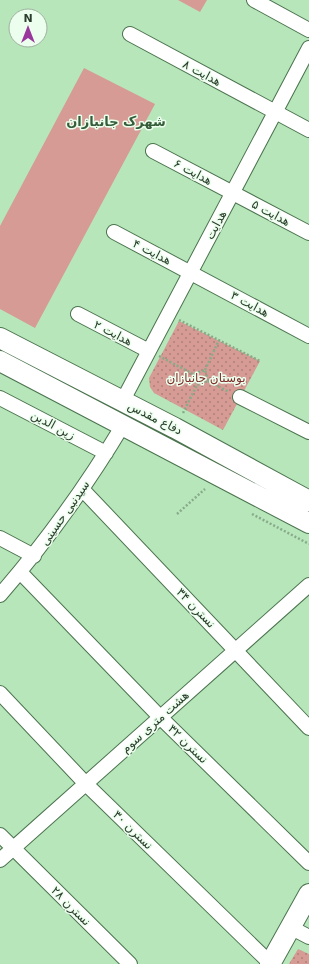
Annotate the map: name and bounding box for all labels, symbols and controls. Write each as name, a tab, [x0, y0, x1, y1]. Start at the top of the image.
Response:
north arrow	[8, 8, 48, 48]
text: N	[23, 12, 33, 25]
street label: هدایت ۸	[180, 57, 224, 89]
district label: شهرک جانبازان	[66, 114, 166, 129]
street label: هدایت ۶	[171, 156, 215, 188]
street label: هدایت ۵	[249, 197, 293, 229]
street label: هدایت	[203, 208, 229, 242]
street label: هدایت ۴	[130, 236, 174, 268]
street label: هدایت ۳	[228, 288, 272, 320]
street label: هدایت ۲	[91, 317, 135, 349]
park label: بوستان جانبازان	[166, 371, 246, 386]
street label: دفاع مقدس	[125, 398, 185, 439]
street label: زین الدین	[28, 408, 78, 443]
street label: سیدنبی حسینی	[37, 478, 93, 548]
street label: نسترن ۳۴	[173, 585, 218, 631]
street label: هشت متری سوم	[118, 688, 192, 757]
street label: نسترن ۳۲	[165, 722, 211, 767]
street label: نسترن ۳۰	[110, 808, 156, 853]
street label: نسترن ۲۸	[48, 883, 94, 929]

